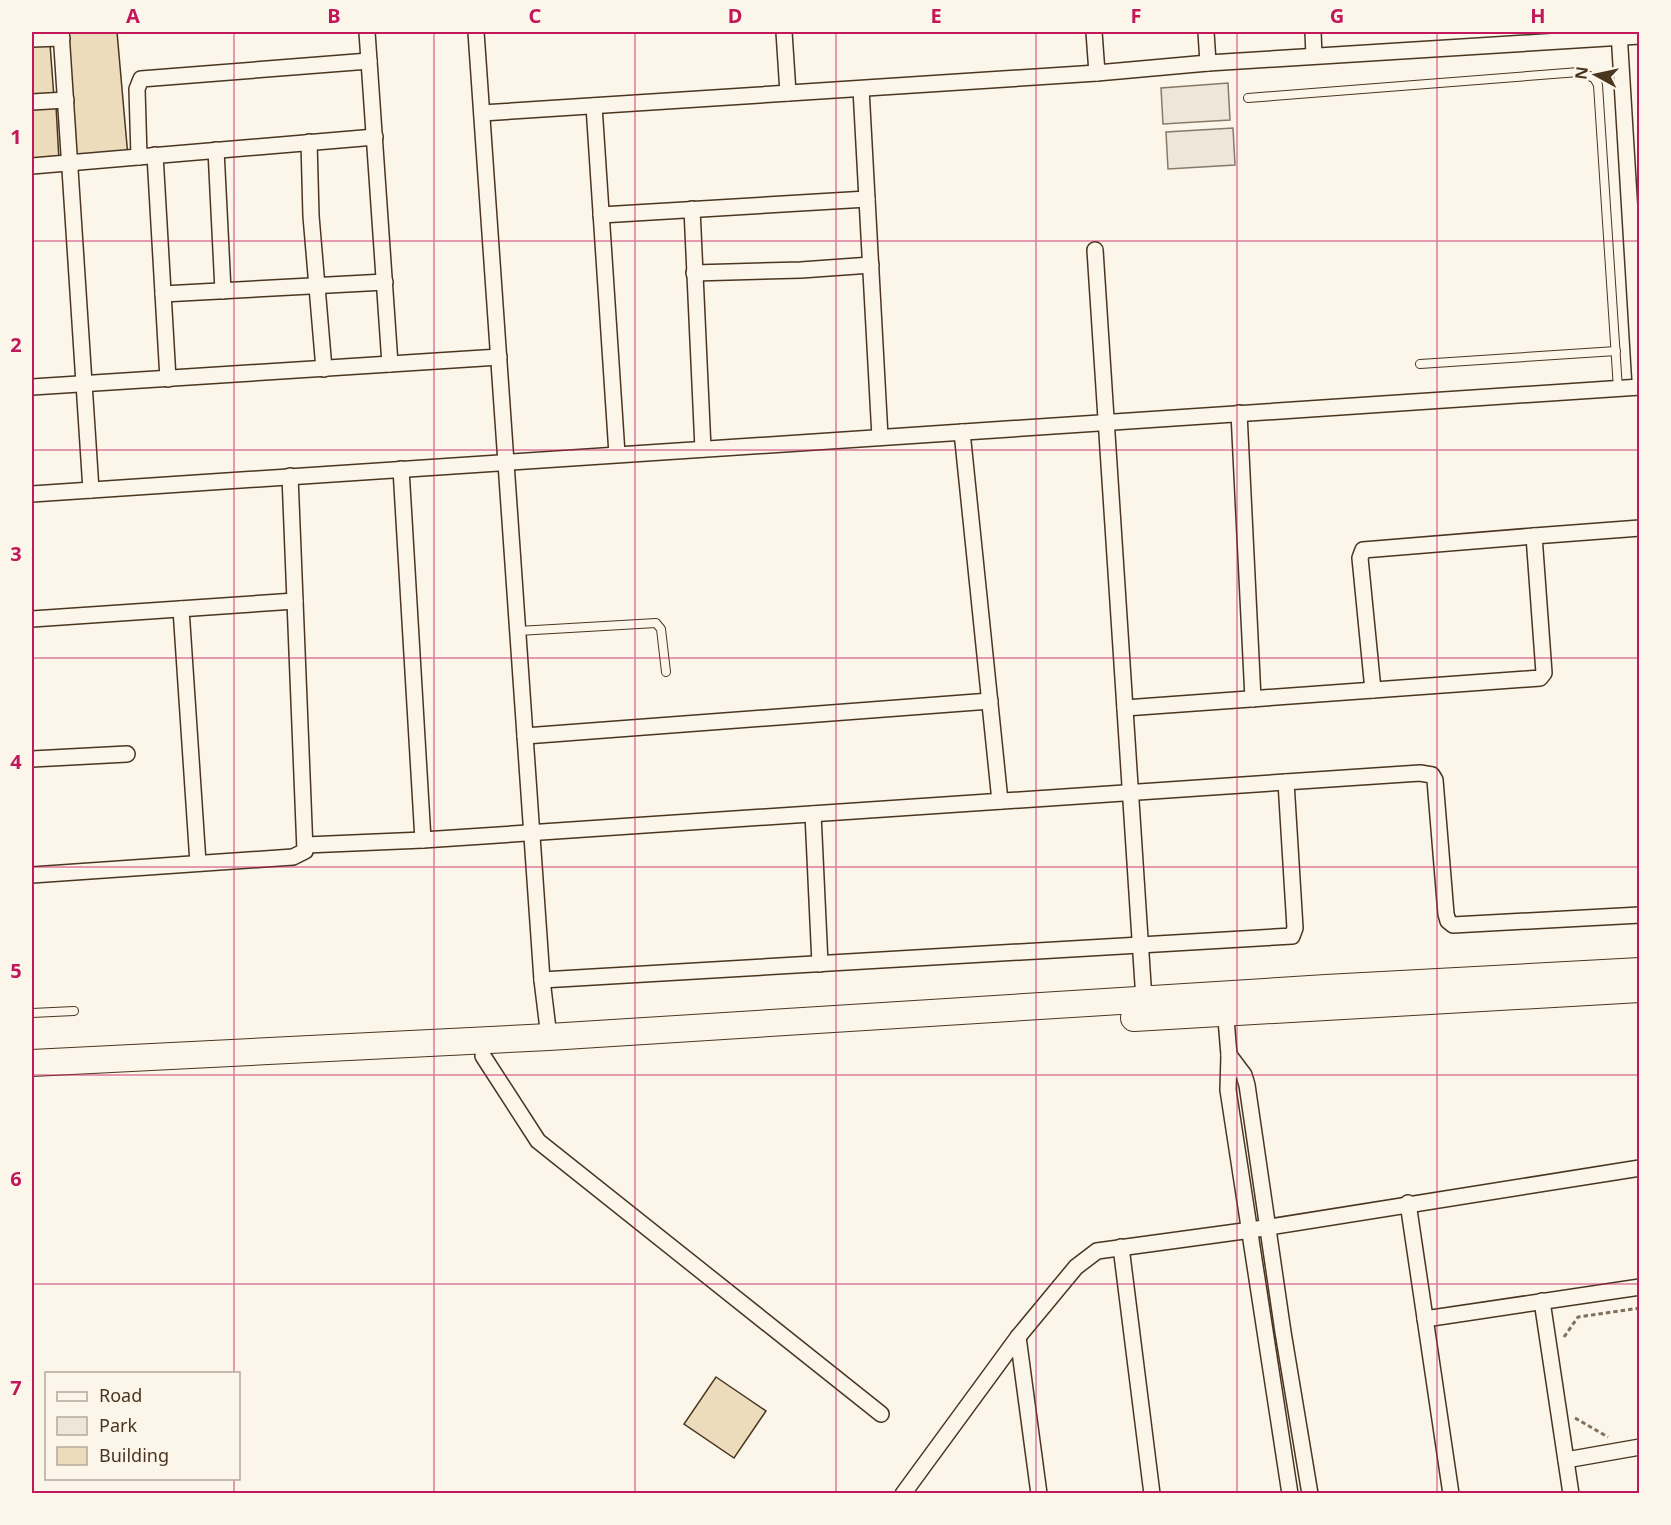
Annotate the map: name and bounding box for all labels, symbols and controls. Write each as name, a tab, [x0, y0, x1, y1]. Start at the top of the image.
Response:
text: A	[126, 2, 140, 29]
text: B	[327, 2, 341, 29]
text: C	[529, 2, 542, 29]
text: D	[728, 2, 742, 29]
text: E	[930, 2, 942, 29]
text: F	[1131, 2, 1141, 29]
text: G	[1330, 2, 1344, 29]
text: H	[1530, 2, 1546, 29]
north arrow	[1566, 45, 1626, 105]
text: N	[1569, 65, 1593, 81]
text: 1	[10, 123, 22, 150]
text: 2	[10, 331, 22, 358]
text: 3	[10, 540, 22, 567]
text: 4	[10, 748, 22, 775]
text: 5	[10, 957, 22, 984]
text: 6	[10, 1165, 22, 1192]
legend	[45, 1372, 240, 1480]
text: 7	[10, 1374, 22, 1401]
text: Road	[99, 1383, 142, 1407]
text: Park	[99, 1413, 137, 1437]
text: Building	[99, 1443, 169, 1467]

